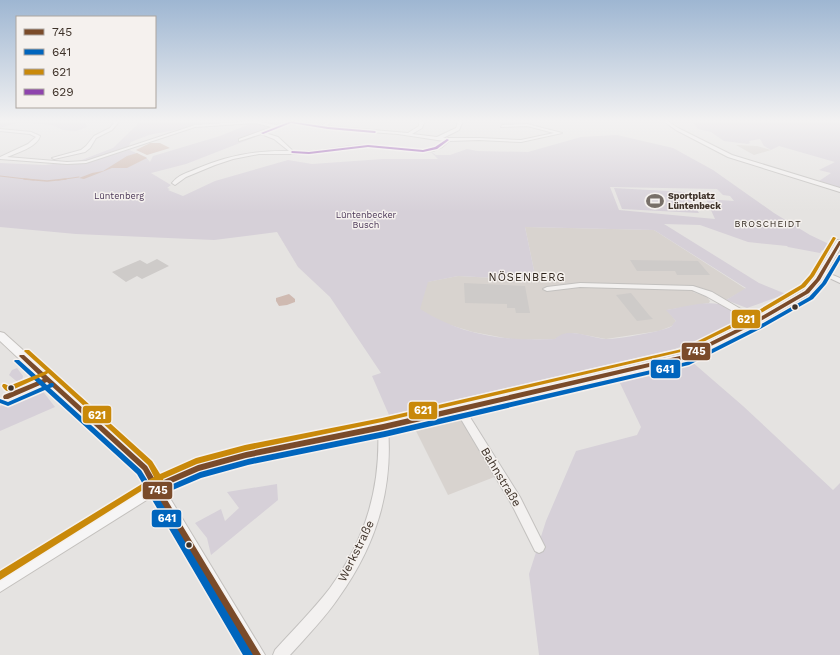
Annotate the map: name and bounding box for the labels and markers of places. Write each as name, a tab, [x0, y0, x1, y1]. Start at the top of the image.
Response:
sports icon: Sportplatz Lüntenbeck	[645, 191, 665, 211]
place label: Sportplatz Lüntenbeck	[668, 191, 721, 211]
unlabelled marker	[790, 302, 800, 312]
unlabelled marker	[6, 383, 16, 393]
unlabelled marker	[184, 540, 194, 550]

